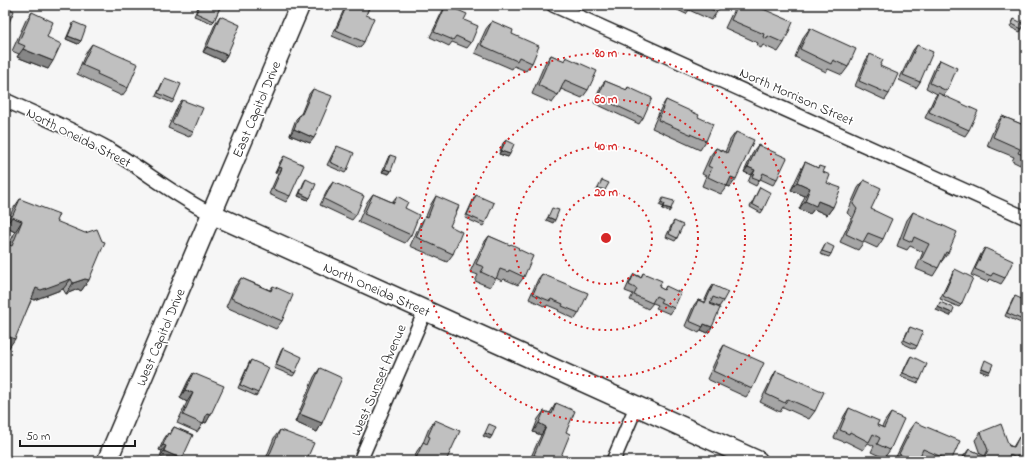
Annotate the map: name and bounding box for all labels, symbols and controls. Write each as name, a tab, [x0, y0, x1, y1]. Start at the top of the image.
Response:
text: 80 m	[594, 45, 618, 63]
street label: East Capitol Drive	[228, 57, 288, 161]
street label: North Morrison Street	[736, 63, 857, 132]
text: 60 m	[594, 91, 618, 109]
street label: North Oneida Street	[22, 103, 135, 174]
text: 40 m	[594, 138, 618, 156]
text: 20 m	[593, 184, 618, 202]
centre of rings	[599, 231, 613, 245]
street label: North Oneida Street	[320, 257, 433, 323]
street label: West Capitol Drive	[131, 285, 192, 390]
street label: West Sunset Avenue	[346, 321, 413, 440]
scale bar	[20, 422, 135, 448]
text: 50 m	[26, 428, 50, 446]

